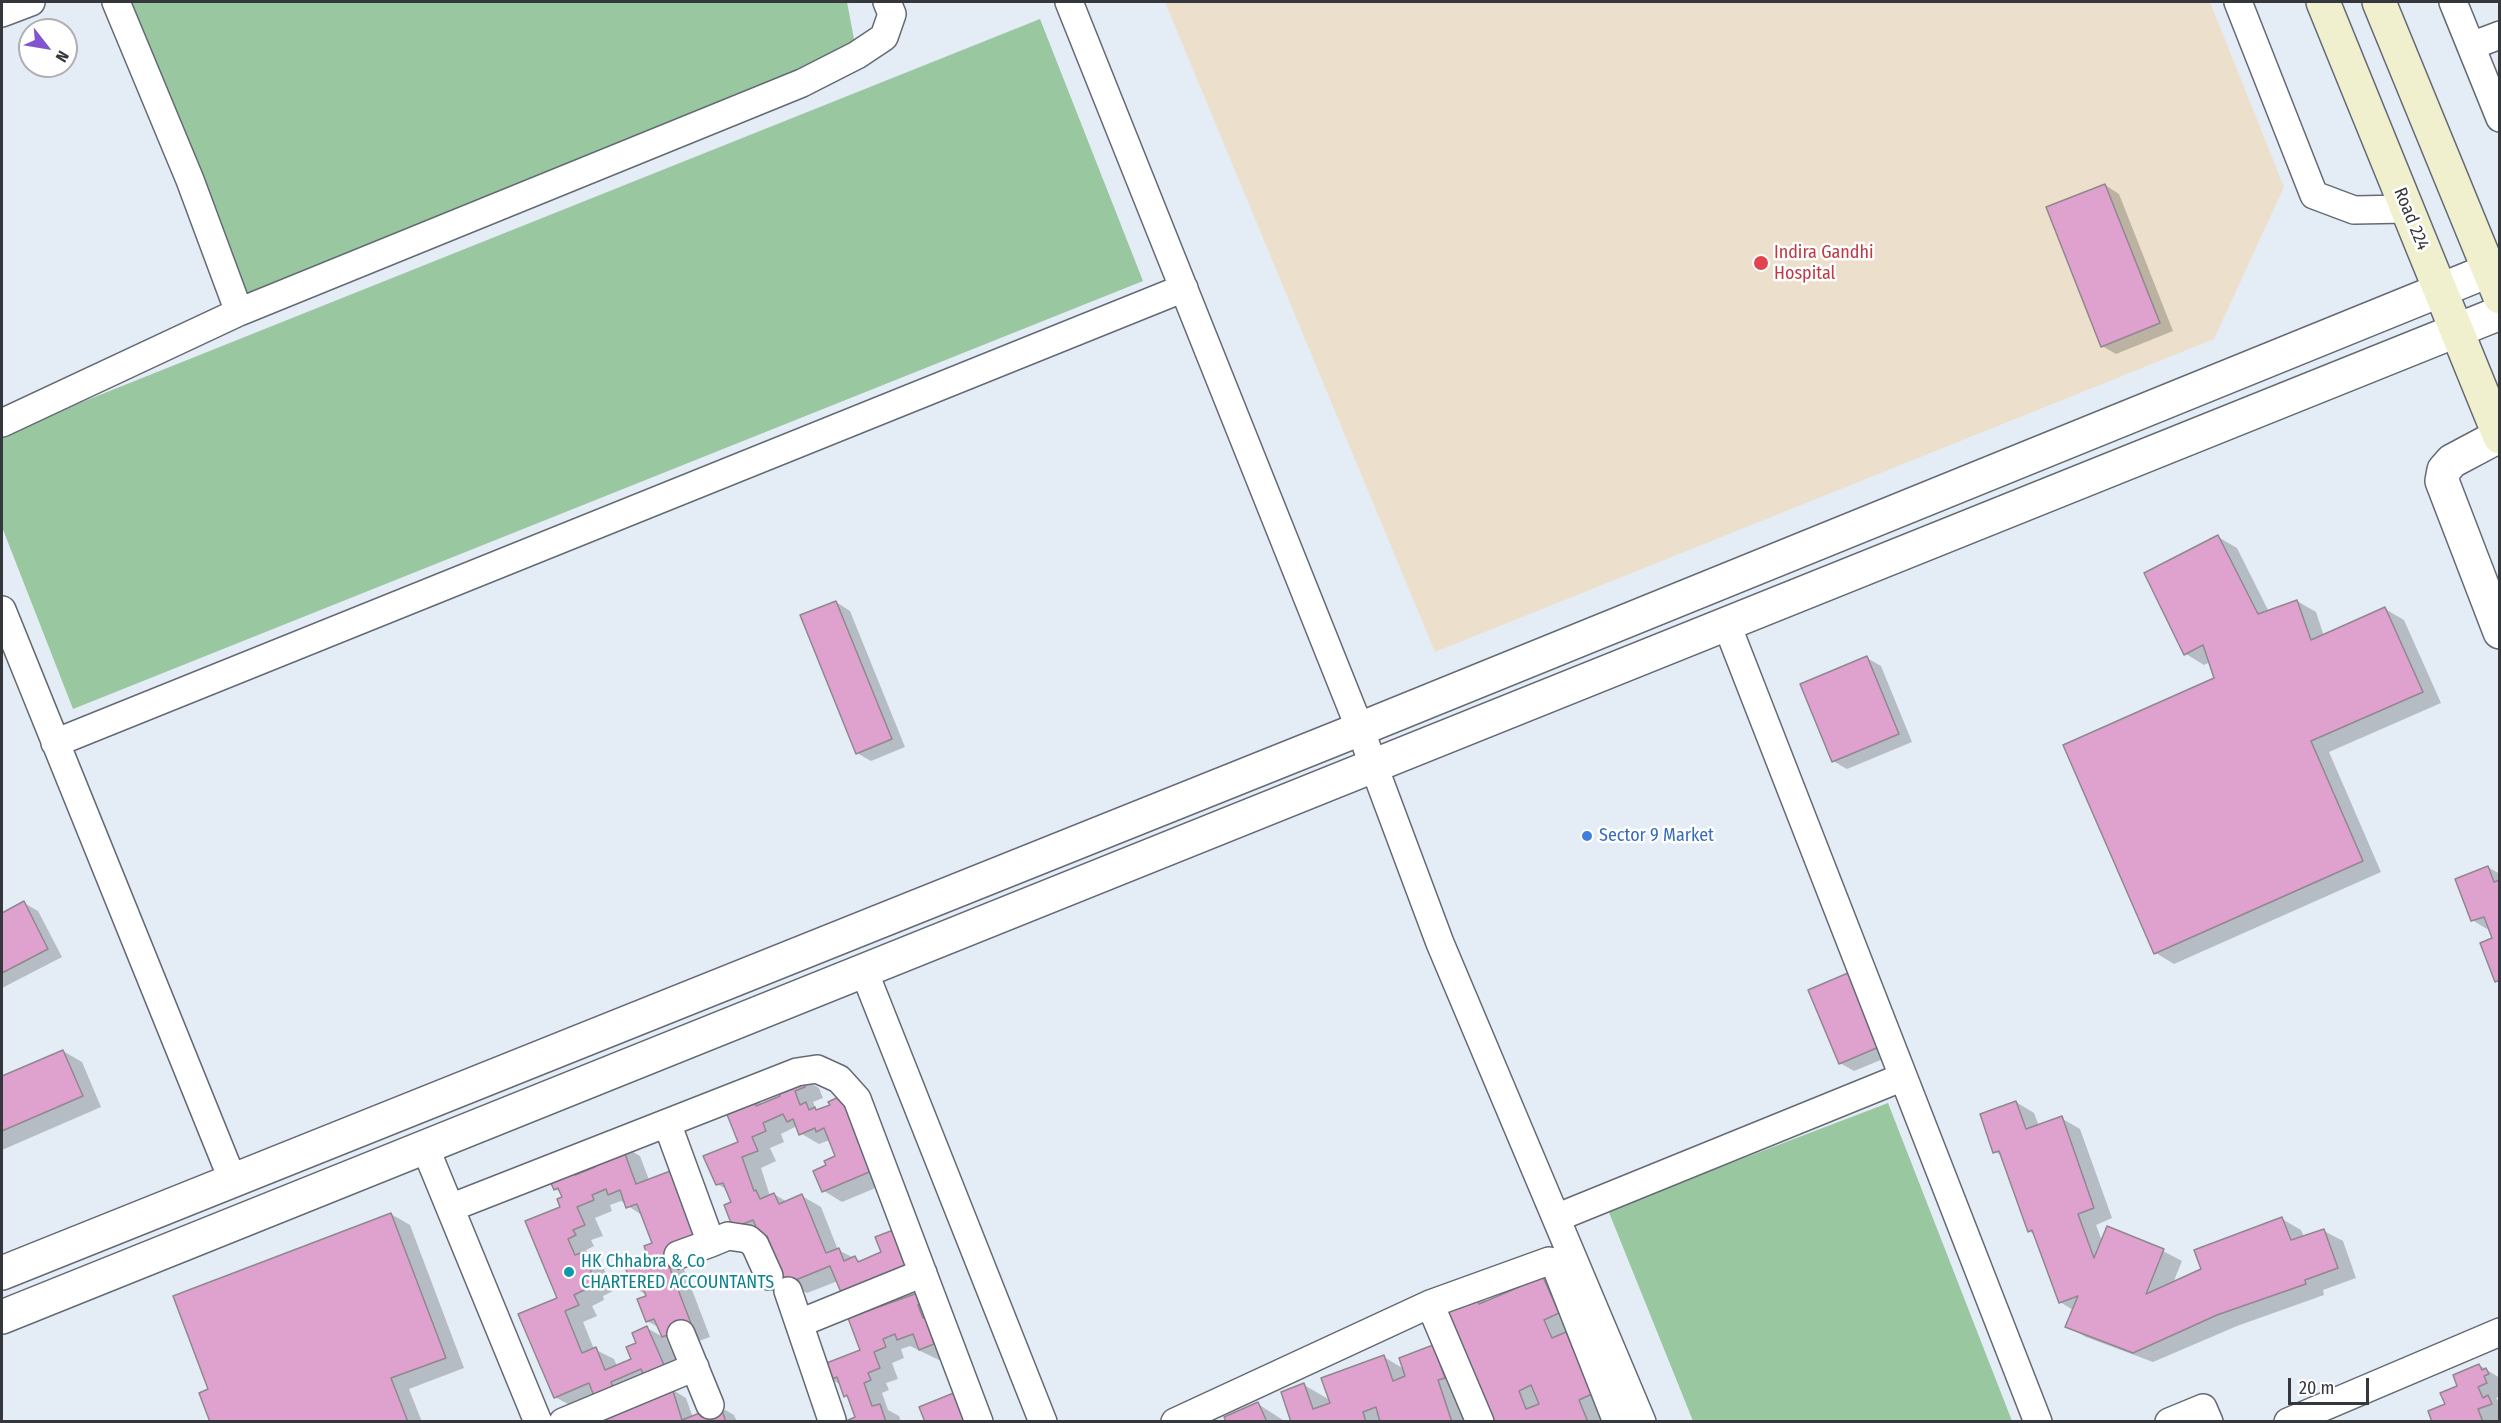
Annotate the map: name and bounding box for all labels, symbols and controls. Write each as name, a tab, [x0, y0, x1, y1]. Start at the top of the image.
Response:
north arrow	[18, 18, 78, 78]
text: N	[52, 47, 73, 66]
street label: Road 224	[2389, 184, 2433, 254]
place label: Indira Gandhi Hospital	[1774, 242, 1873, 284]
marker: Indira Gandhi Hospital	[1752, 254, 1770, 272]
place label: Sector 9 Market	[1599, 825, 1714, 847]
marker: Sector 9 Market	[1580, 829, 1594, 843]
place label: HK Chhabra & Co CHARTERED ACCOUNTANTS	[581, 1251, 774, 1294]
marker: HK Chhabra & Co CHARTERED ACCOUNTANTS	[562, 1265, 576, 1279]
scale bar	[2291, 1366, 2372, 1404]
text: 20 m	[2299, 1377, 2334, 1399]

